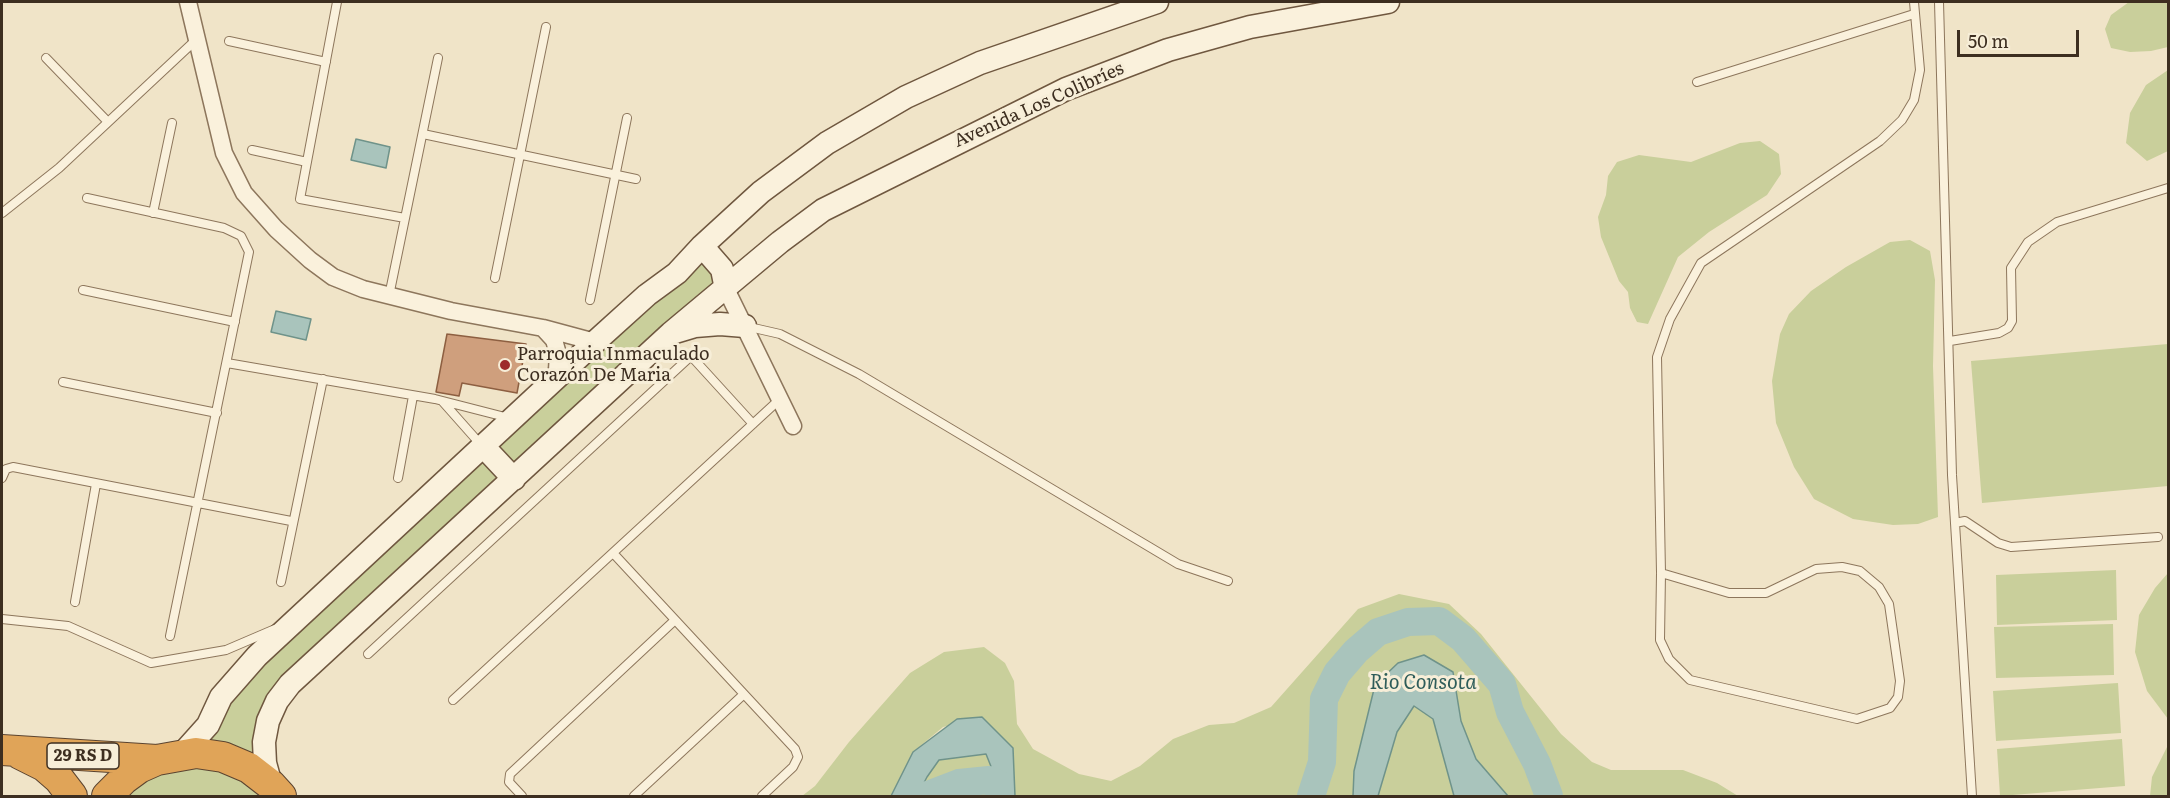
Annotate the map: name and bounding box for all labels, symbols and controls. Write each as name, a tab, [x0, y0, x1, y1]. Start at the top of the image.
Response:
scale bar	[1960, 18, 2082, 56]
text: 50 m	[1968, 27, 2009, 54]
street label: Avenida Los Colibríes	[951, 58, 1127, 152]
place label: Parroquia Inmaculado Corazón De Maria	[517, 344, 710, 386]
marker: Parroquia Inmaculado Corazón De Maria	[498, 358, 512, 372]
water label: Rio Consota	[1369, 671, 1477, 695]
road number: 29 RS D	[47, 743, 119, 769]

